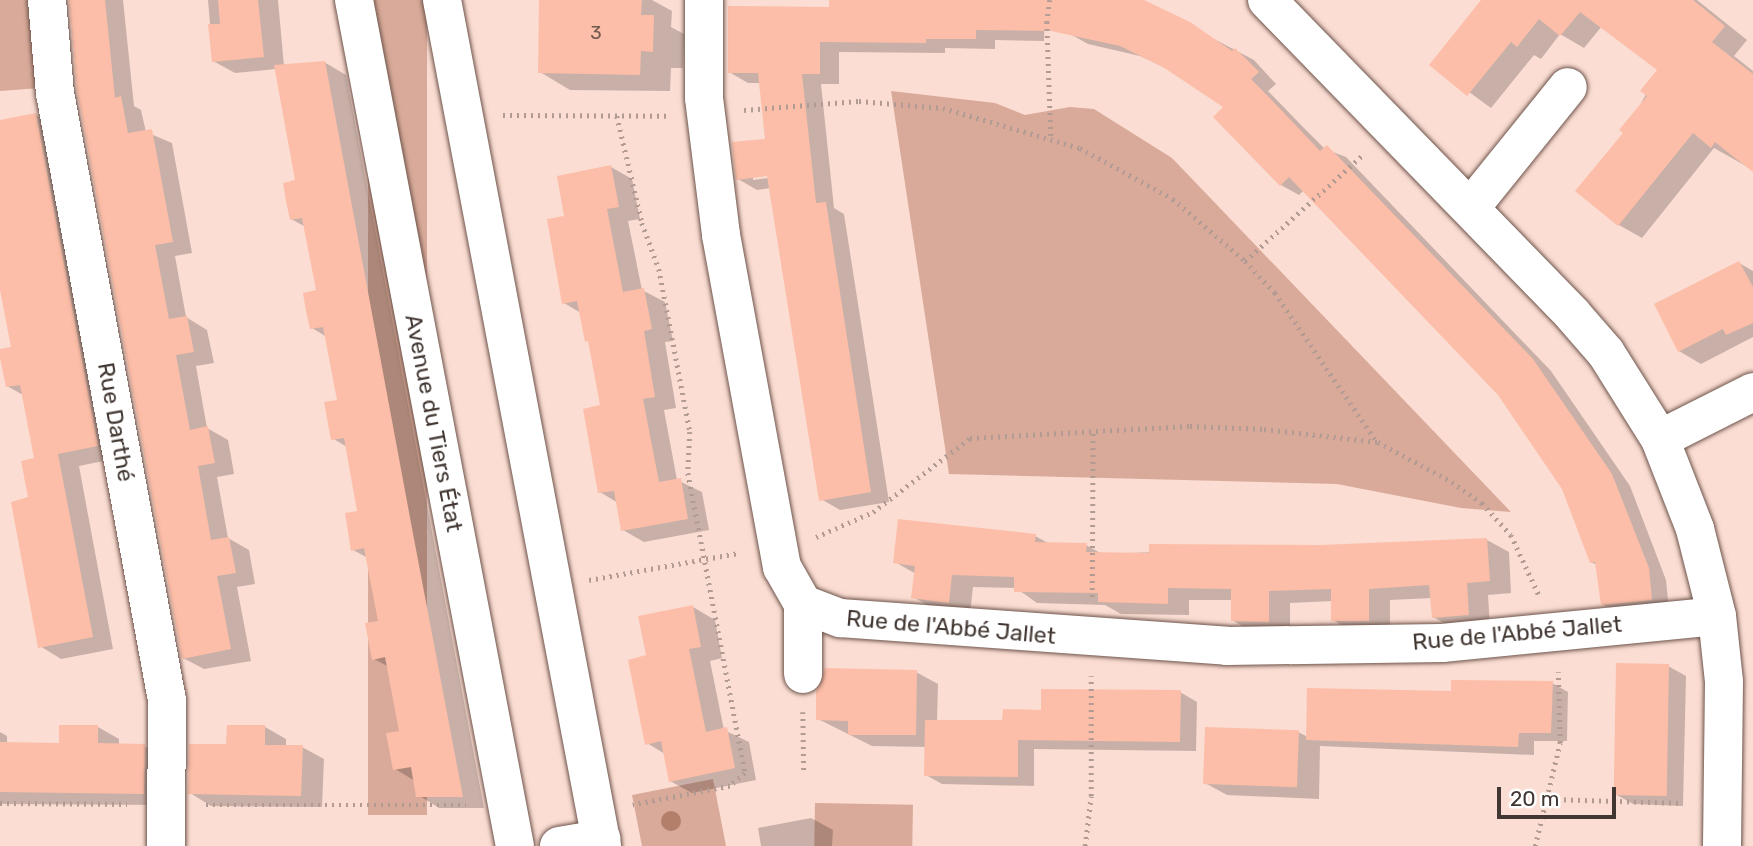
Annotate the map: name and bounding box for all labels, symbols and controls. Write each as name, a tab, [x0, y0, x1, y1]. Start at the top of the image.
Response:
house number: 3	[590, 22, 602, 44]
street label: Avenue du Tiers État	[399, 312, 469, 534]
street label: Rue Darthé	[92, 360, 140, 484]
street label: Rue de l'Abbé Jallet	[845, 604, 1057, 650]
street label: Rue de l'Abbé Jallet	[1411, 610, 1623, 656]
scale bar	[1501, 772, 1620, 816]
text: 20 m	[1510, 786, 1559, 811]

